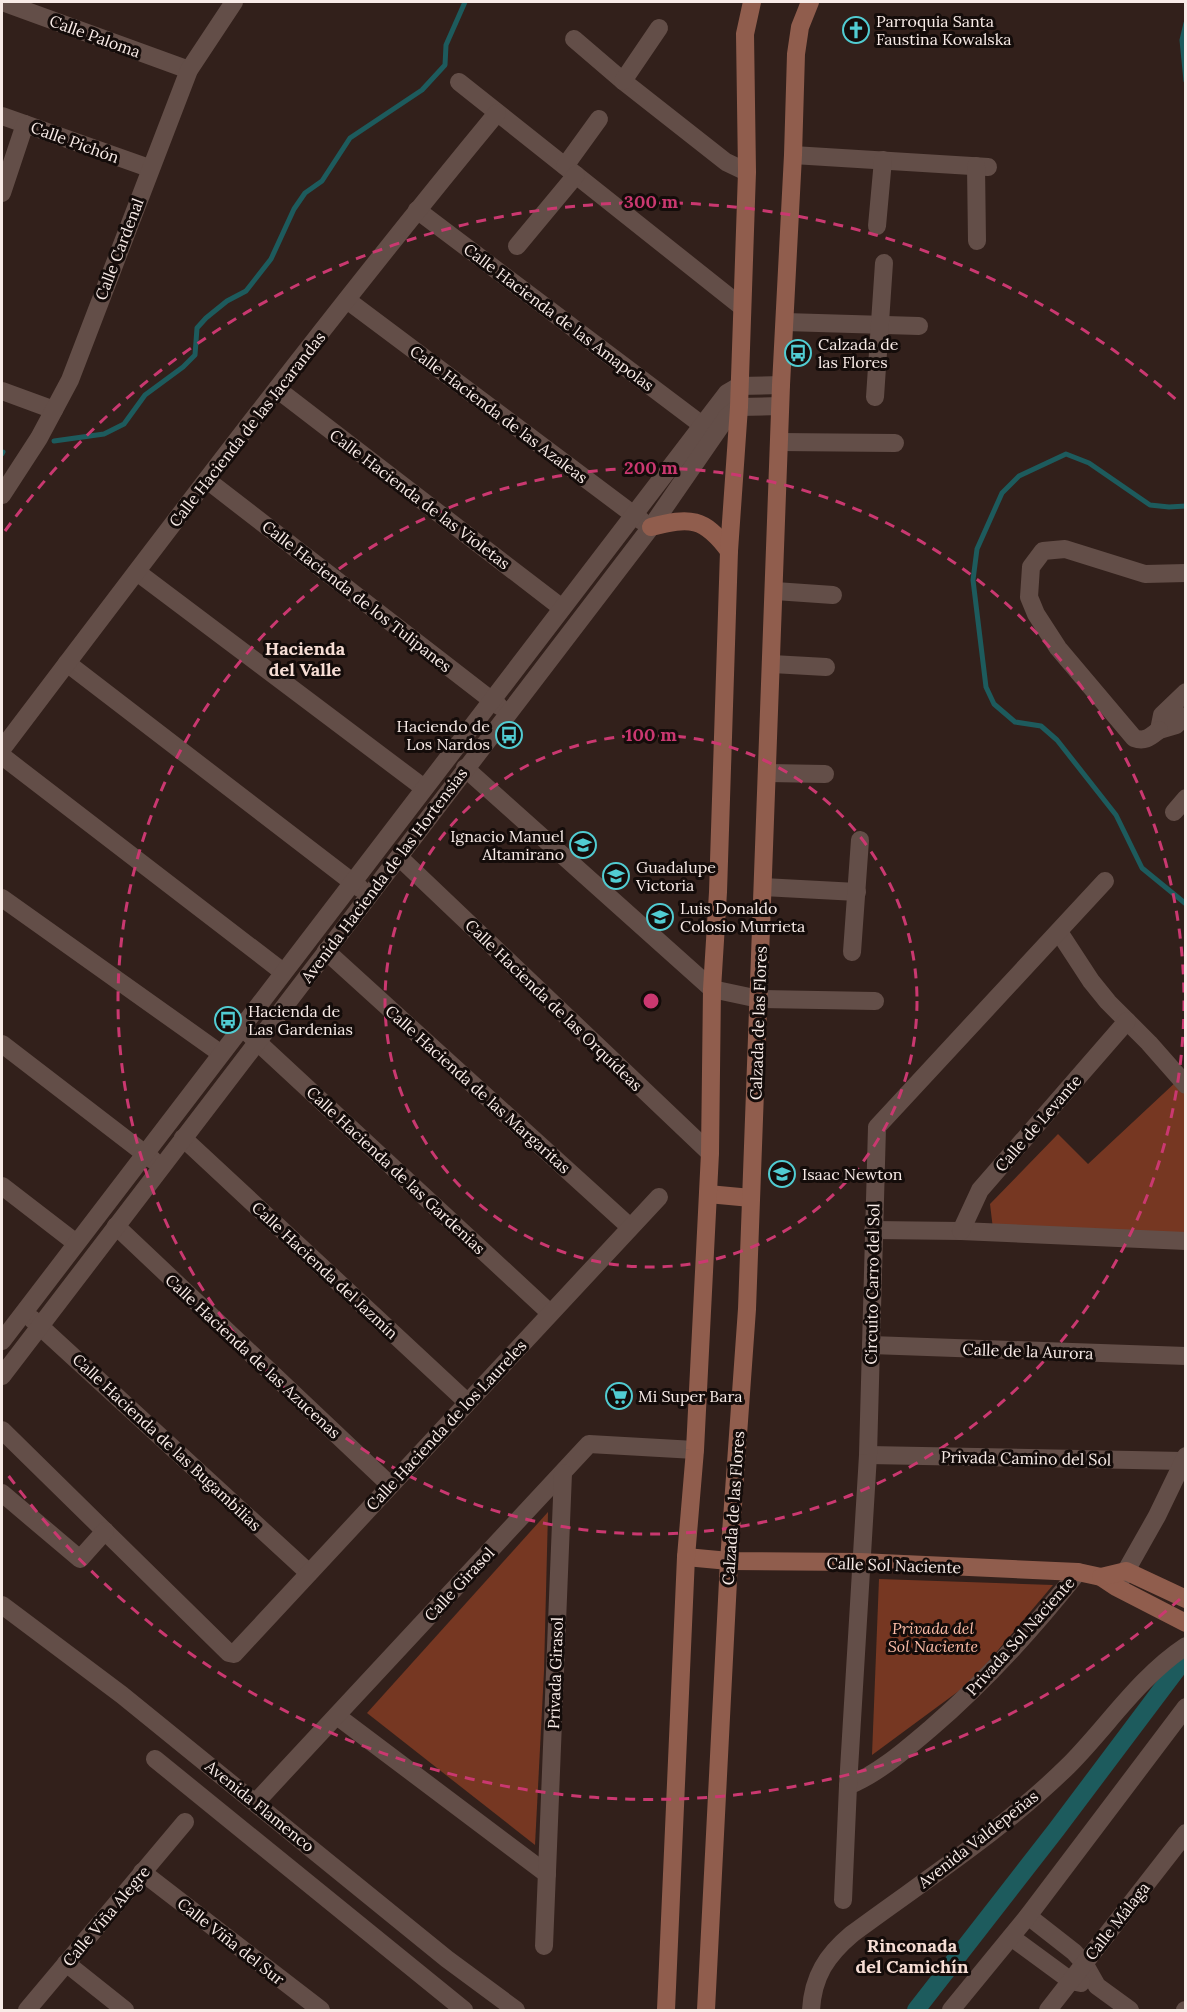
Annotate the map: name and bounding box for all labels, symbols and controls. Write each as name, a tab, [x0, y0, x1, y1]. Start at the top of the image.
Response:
street label: Calle Paloma	[47, 10, 143, 62]
place label: Parroquia Santa Faustina Kowalska	[876, 11, 1012, 49]
church icon: Parroquia Santa Faustina Kowalska	[841, 15, 871, 45]
street label: Calle Pichón	[28, 117, 122, 167]
text: 300 m	[624, 190, 679, 213]
street label: Calle Cardenal	[90, 195, 148, 303]
street label: Calle Hacienda de las Amapolas	[460, 239, 658, 395]
street label: Calle Hacienda de las Jacarandas	[164, 327, 330, 531]
place label: Calzada de las Flores	[818, 334, 899, 372]
bus stop icon: Calzada de las Flores	[783, 338, 813, 368]
street label: Calle Hacienda de las Azaleas	[406, 341, 592, 487]
street label: Calle Hacienda de las Violetas	[326, 425, 514, 573]
text: 200 m	[624, 456, 678, 479]
street label: Calle Hacienda de los Tulipanes	[258, 516, 456, 676]
district label: Hacienda del Valle	[265, 637, 346, 681]
place label: Haciendo de Los Nardos	[397, 716, 490, 754]
bus stop icon: Haciendo de Los Nardos	[494, 720, 524, 750]
text: 100 m	[625, 723, 677, 746]
street label: Avenida Hacienda de las Hortensias	[296, 764, 471, 987]
place label: Ignacio Manuel Altamirano	[450, 826, 564, 864]
school or university icon: Ignacio Manuel Altamirano	[568, 830, 598, 860]
place label: Guadalupe Victoria	[635, 857, 716, 895]
school or university icon: Guadalupe Victoria	[601, 861, 631, 891]
place label: Luis Donaldo Colosio Murrieta	[680, 898, 805, 936]
school or university icon: Luis Donaldo Colosio Murrieta	[645, 902, 675, 932]
street label: Calle Hacienda de las Orquídeas	[461, 915, 647, 1095]
street label: Calzada de las Flores	[745, 946, 771, 1100]
centre of rings	[641, 991, 661, 1011]
place label: Hacienda de Las Gardenias	[248, 1001, 353, 1039]
street label: Calle Hacienda de las Margaritas	[381, 1001, 575, 1177]
bus stop icon: Hacienda de Las Gardenias	[213, 1005, 243, 1035]
street label: Calle de Levante	[990, 1070, 1086, 1176]
street label: Calle Hacienda de las Gardenias	[302, 1082, 490, 1258]
school or university icon: Isaac Newton	[767, 1159, 797, 1189]
place label: Isaac Newton	[802, 1164, 903, 1184]
street label: Calle Hacienda del Jazmín	[248, 1197, 402, 1343]
street label: Circuito Carro del Sol	[861, 1203, 883, 1365]
street label: Calle Hacienda de las Azucenas	[161, 1269, 345, 1443]
street label: Calle Hacienda de los Laureles	[362, 1336, 530, 1514]
street label: Calle de la Aurora	[962, 1339, 1094, 1363]
street label: Calle Hacienda de las Bugambilias	[68, 1349, 266, 1535]
supermarket icon: Mi Super Bara	[604, 1381, 634, 1411]
place label: Mi Super Bara	[638, 1386, 743, 1406]
street label: Calzada de las Flores	[718, 1430, 748, 1586]
street label: Privada Camino del Sol	[941, 1447, 1111, 1469]
street label: Calle Girasol	[420, 1543, 498, 1625]
street label: Calle Sol Naciente	[826, 1553, 962, 1577]
street label: Privada Sol Naciente	[961, 1572, 1079, 1699]
street label: Privada Girasol	[543, 1617, 567, 1729]
park label: Privada del Sol Naciente	[888, 1618, 979, 1656]
street label: Avenida Flamenco	[201, 1755, 319, 1856]
street label: Avenida Valdepeñas	[913, 1786, 1042, 1893]
street label: Calle Viña Alegre	[58, 1861, 154, 1970]
street label: Calle Málaga	[1080, 1878, 1154, 1964]
street label: Calle Viña del Sur	[174, 1893, 288, 1989]
district label: Rinconada del Camichín	[856, 1934, 969, 1978]

